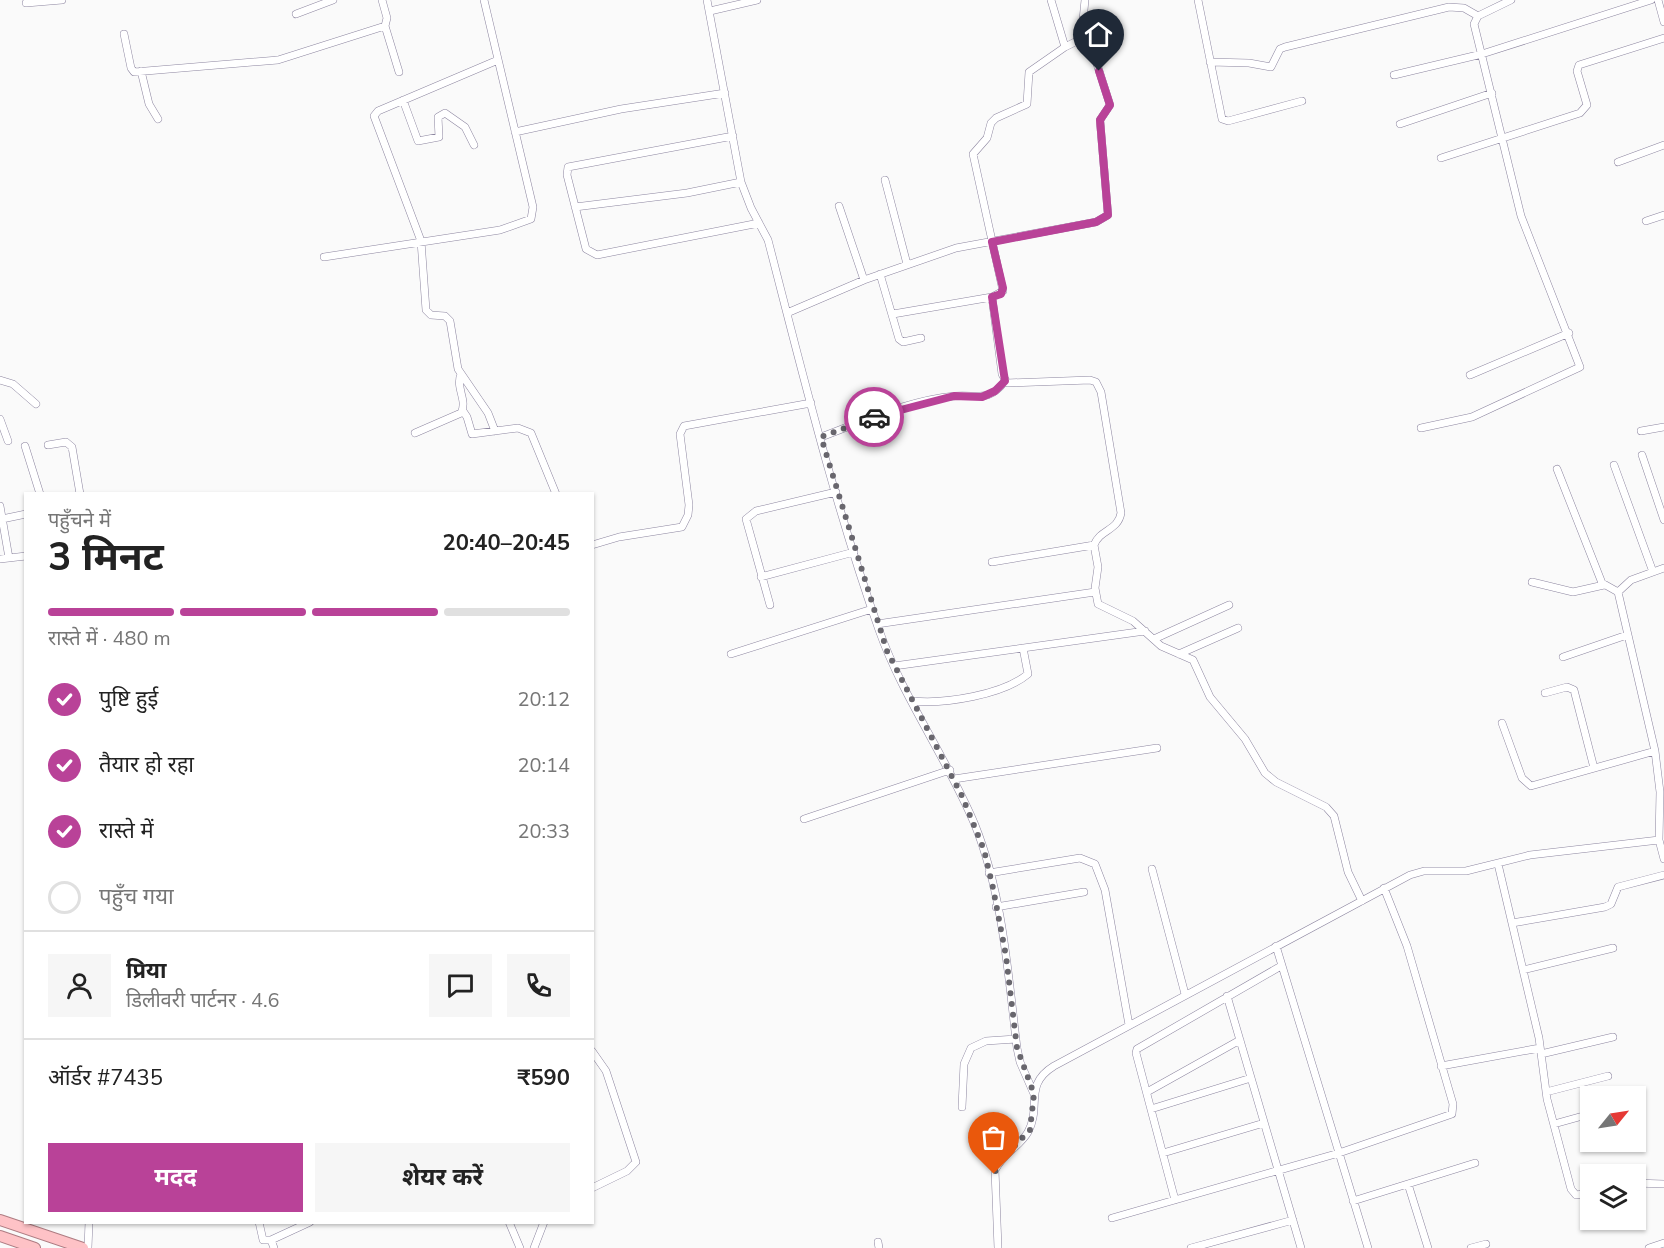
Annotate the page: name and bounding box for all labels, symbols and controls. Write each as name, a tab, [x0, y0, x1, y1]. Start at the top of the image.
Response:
pin	[1073, 9, 1124, 71]
icon: home	[1082, 18, 1115, 51]
courier	[844, 387, 904, 447]
icon: car	[858, 401, 891, 434]
text: पहुँचने में	[48, 507, 111, 534]
text: 20:40–20:45	[442, 528, 570, 558]
text: 3 मिनट	[48, 531, 164, 584]
text: रास्ते में · 480 m	[48, 625, 171, 652]
icon: check	[48, 683, 81, 716]
text: पुष्टि हुई	[99, 684, 158, 714]
text: 20:12	[517, 686, 570, 713]
icon: check	[48, 749, 81, 782]
text: तैयार हो रहा	[99, 750, 194, 780]
text: 20:14	[517, 752, 570, 779]
icon: check	[48, 815, 81, 848]
text: रास्ते में	[99, 816, 154, 846]
text: 20:33	[517, 818, 570, 845]
text: पहुँच गया	[99, 882, 174, 912]
button: person	[48, 954, 111, 1017]
button: chat	[429, 954, 492, 1017]
button: phone	[507, 954, 570, 1017]
text: प्रिया	[126, 956, 166, 986]
text: डिलीवरी पार्टनर · 4.6	[126, 987, 280, 1014]
text: ऑर्डर #7435	[48, 1063, 163, 1093]
text: ₹590	[517, 1063, 570, 1093]
north arrow	[1580, 1086, 1646, 1152]
map controls	[1580, 1086, 1646, 1230]
pin	[968, 1112, 1019, 1174]
icon: bag	[977, 1121, 1010, 1154]
button: मदद	[48, 1143, 303, 1212]
button: शेयर करें	[315, 1143, 570, 1212]
button: layers	[1580, 1164, 1646, 1230]

